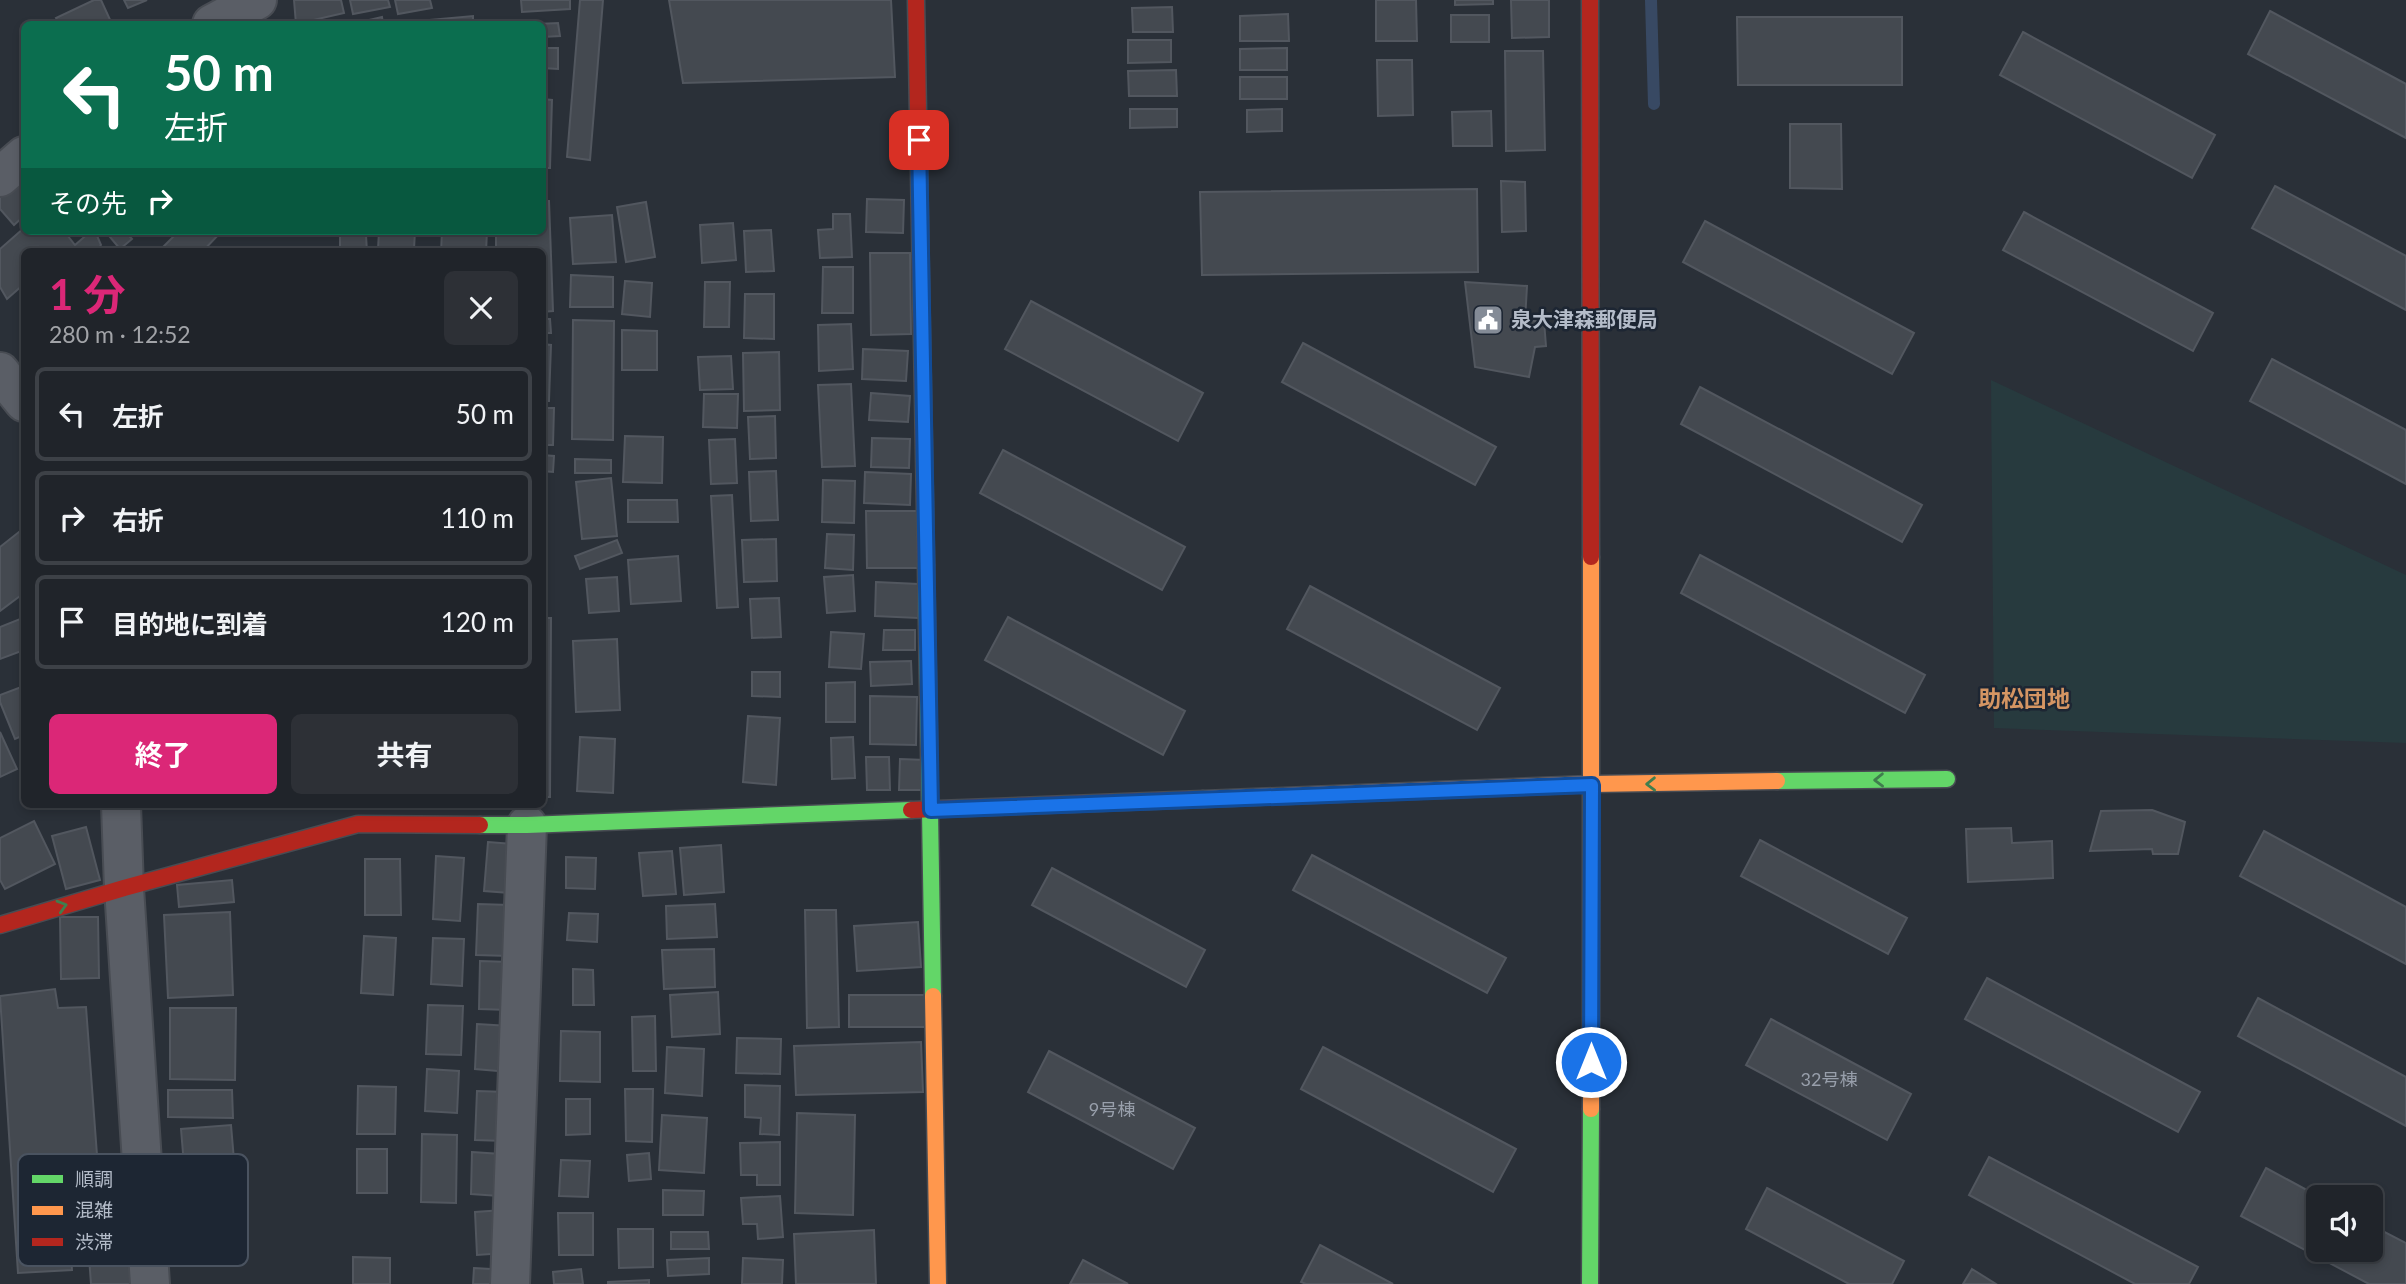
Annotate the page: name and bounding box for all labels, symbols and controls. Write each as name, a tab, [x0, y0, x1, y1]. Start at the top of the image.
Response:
text: 50 m	[164, 43, 274, 101]
icon: left	[49, 49, 140, 140]
text: 左折	[164, 107, 228, 146]
pin	[889, 110, 949, 170]
icon: arrive	[900, 121, 938, 159]
icon: right	[141, 182, 179, 220]
text: その先	[49, 187, 127, 219]
text: 1 分	[49, 269, 126, 319]
button: close	[444, 271, 518, 345]
public building icon: 泉大津森郵便局	[1471, 303, 1505, 337]
place label: 泉大津森郵便局	[1511, 306, 1658, 331]
text: 280 m · 12:52	[49, 320, 191, 348]
icon: left	[53, 395, 91, 433]
text: 50 m	[456, 398, 514, 430]
text: 左折	[112, 400, 164, 432]
icon: right	[53, 499, 91, 537]
text: 110 m	[441, 502, 514, 534]
text: 右折	[112, 504, 164, 536]
icon: arrive	[53, 603, 91, 641]
text: 120 m	[441, 606, 514, 638]
text: 目的地に到着	[112, 608, 268, 640]
district label: 助松団地	[1978, 684, 2070, 712]
button: 終了	[49, 714, 277, 794]
button: 共有	[291, 714, 518, 794]
one-way arrow	[1873, 773, 1884, 788]
one-way arrow	[1645, 776, 1656, 791]
one-way arrow	[56, 900, 68, 915]
position arrow	[1554, 1025, 1628, 1099]
house number: 32号棟	[1801, 1068, 1857, 1090]
house number: 9号棟	[1089, 1098, 1135, 1120]
legend	[18, 1154, 248, 1266]
text: 順調	[75, 1167, 113, 1190]
map controls	[2306, 1185, 2383, 1262]
button: sound	[2306, 1185, 2383, 1262]
text: 混雑	[75, 1198, 113, 1221]
text: 渋滞	[75, 1230, 113, 1253]

